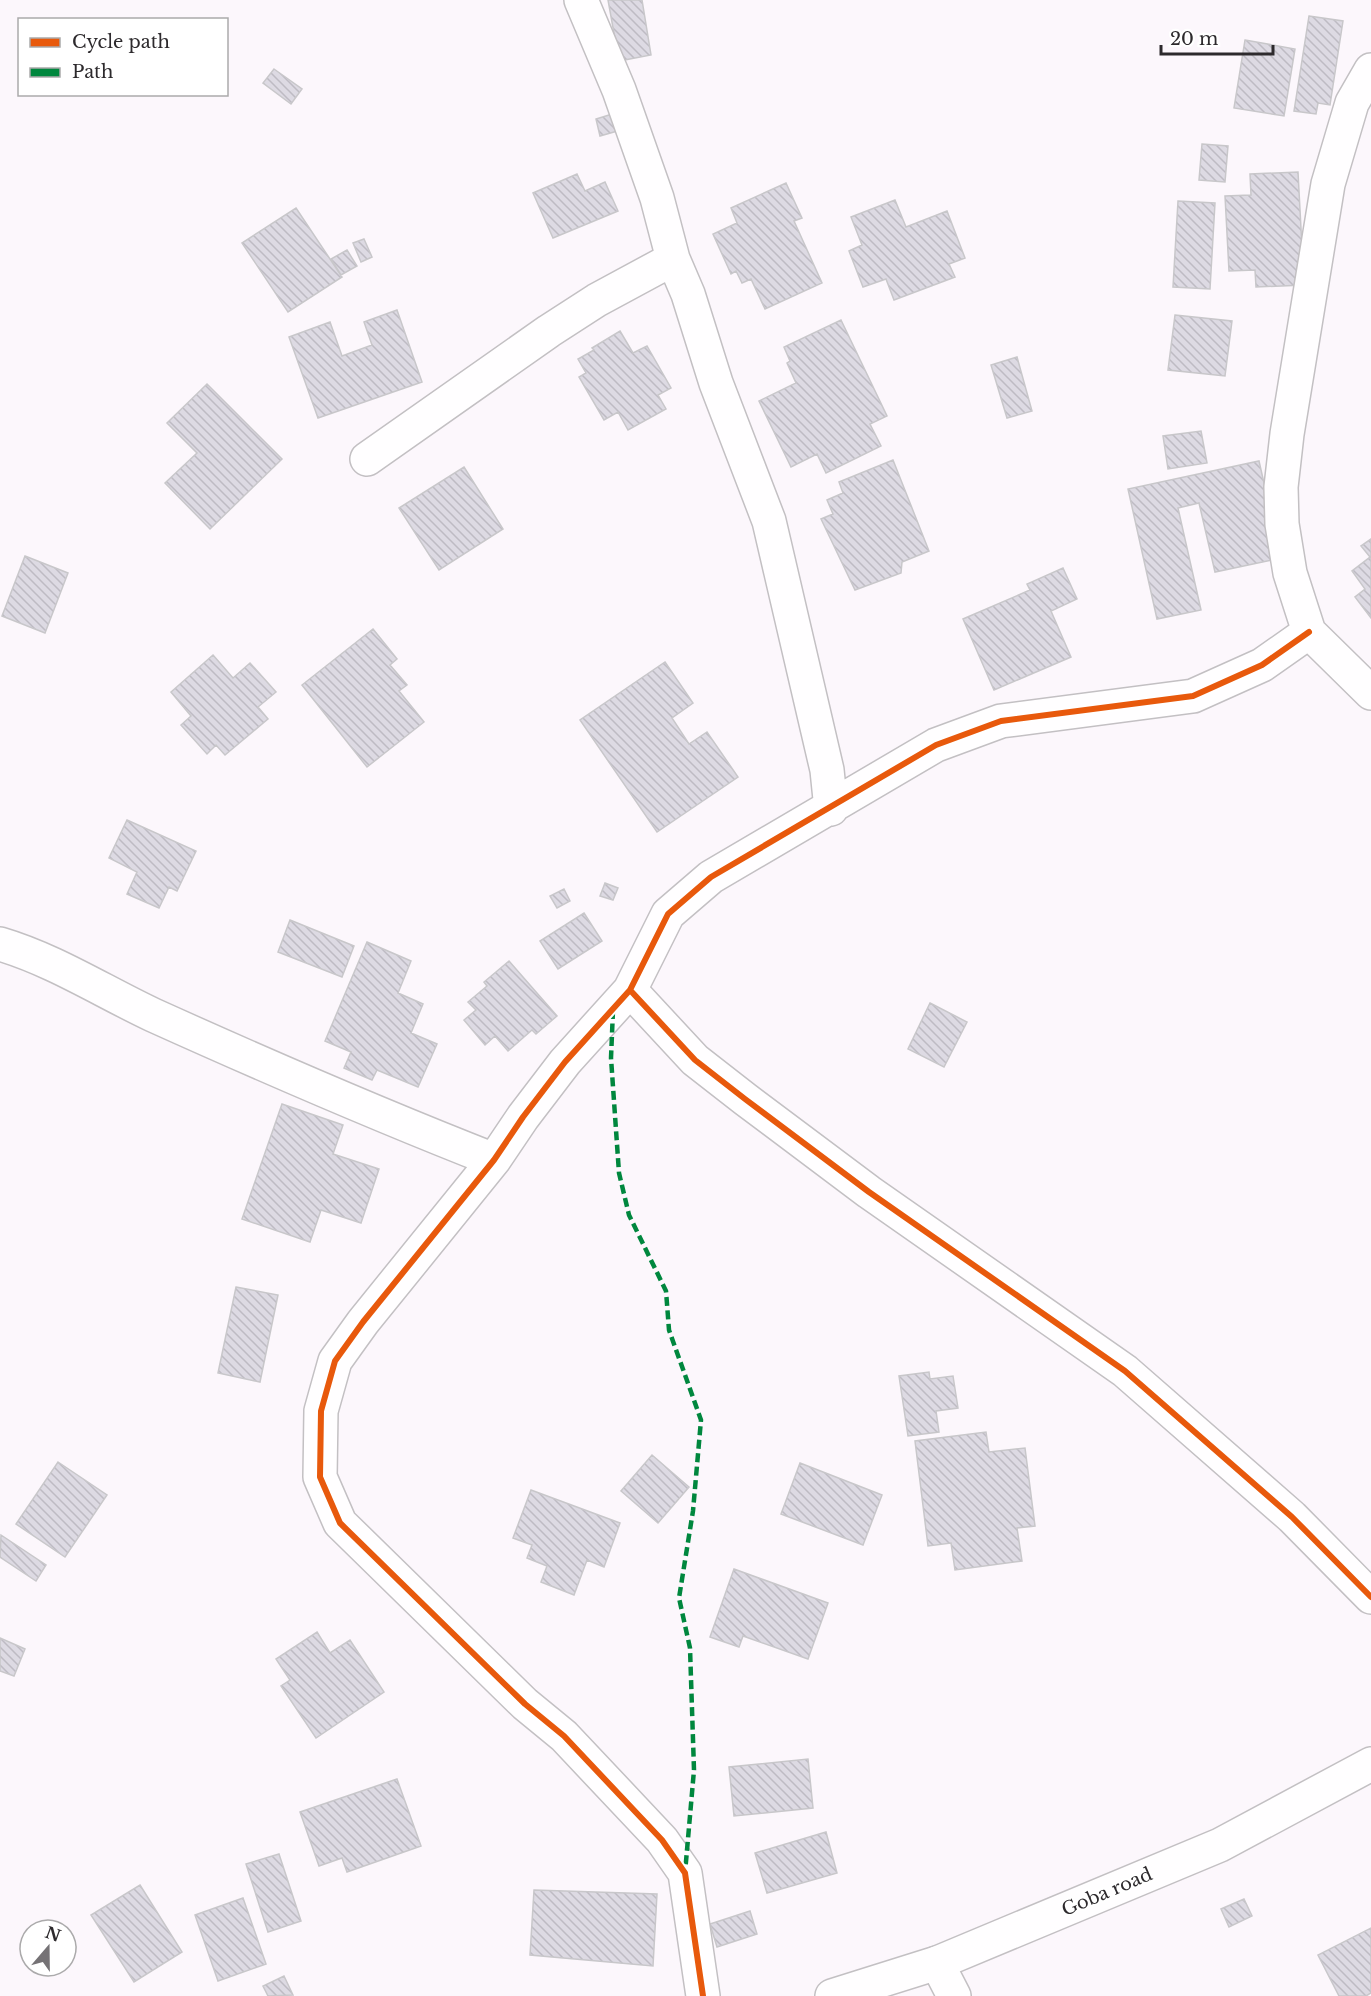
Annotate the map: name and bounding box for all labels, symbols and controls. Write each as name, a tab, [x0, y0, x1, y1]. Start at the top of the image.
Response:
legend	[18, 18, 228, 96]
scale bar	[1161, 18, 1274, 56]
text: 20 m	[1170, 28, 1218, 50]
text: Cycle path	[72, 31, 170, 53]
text: Path	[72, 61, 113, 83]
street label: Goba road	[1058, 1863, 1156, 1921]
north arrow	[18, 1918, 78, 1978]
text: N	[43, 1922, 64, 1946]

